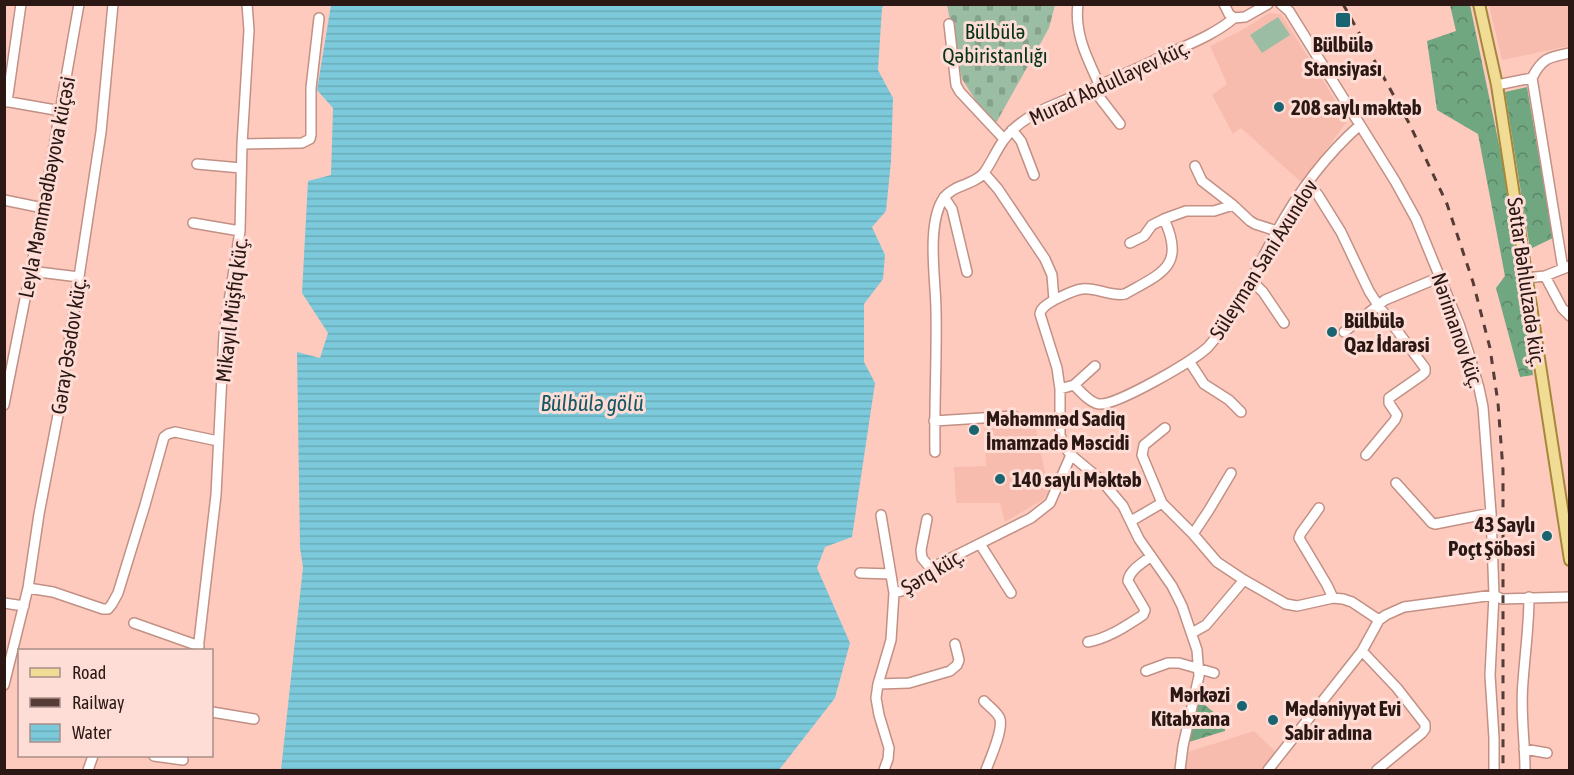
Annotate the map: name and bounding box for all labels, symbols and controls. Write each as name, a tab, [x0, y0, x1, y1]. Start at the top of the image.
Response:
marker: Bülbülə Stansiyası	[1334, 11, 1352, 29]
park label: Bülbülə Qəbiristanlığı	[942, 19, 1048, 67]
place label: Bülbülə Stansiyası	[1304, 32, 1382, 80]
street label: Murad Abdullayev küç.	[1025, 34, 1193, 130]
street label: Leyla Məmmədbəyova küçəsi	[13, 74, 79, 300]
place label: 208 saylı məktəb	[1291, 95, 1422, 119]
marker: 208 saylı məktəb	[1272, 100, 1286, 114]
street label: Süleyman Sani Axundov	[1204, 174, 1322, 343]
street label: Səttar Bəhlulzadə küç.	[1503, 196, 1551, 368]
street label: Mikayıl Müşfiq küç.	[210, 236, 252, 384]
street label: Nərimanov küç.	[1427, 269, 1489, 391]
street label: Gəray Əsədov küç.	[45, 276, 91, 416]
place label: Bülbülə Qaz İdarəsi	[1344, 308, 1430, 356]
marker: Bülbülə Qaz İdarəsi	[1325, 325, 1339, 339]
water label: Bülbülə gölü	[540, 390, 644, 416]
place label: Məhəmməd Sadiq İmamzadə Məscidi	[986, 406, 1129, 454]
marker: Məhəmməd Sadiq İmamzadə Məscidi	[967, 423, 981, 437]
place label: 140 saylı Məktəb	[1012, 467, 1142, 491]
marker: 140 saylı Məktəb	[993, 472, 1007, 486]
place label: 43 Saylı Poçt Şöbəsi	[1448, 512, 1535, 560]
marker: 43 Saylı Poçt Şöbəsi	[1540, 529, 1554, 543]
street label: Şərq küç.	[897, 543, 967, 599]
legend	[18, 649, 213, 757]
text: Road	[72, 662, 106, 683]
place label: Mərkəzi Kitabxana	[1151, 682, 1230, 730]
text: Railway	[72, 692, 124, 713]
place label: Mədəniyyət Evi Sabir adına	[1285, 696, 1401, 744]
marker: Mərkəzi Kitabxana	[1235, 699, 1249, 713]
marker: Mədəniyyət Evi Sabir adına	[1266, 713, 1280, 727]
text: Water	[72, 722, 112, 743]

